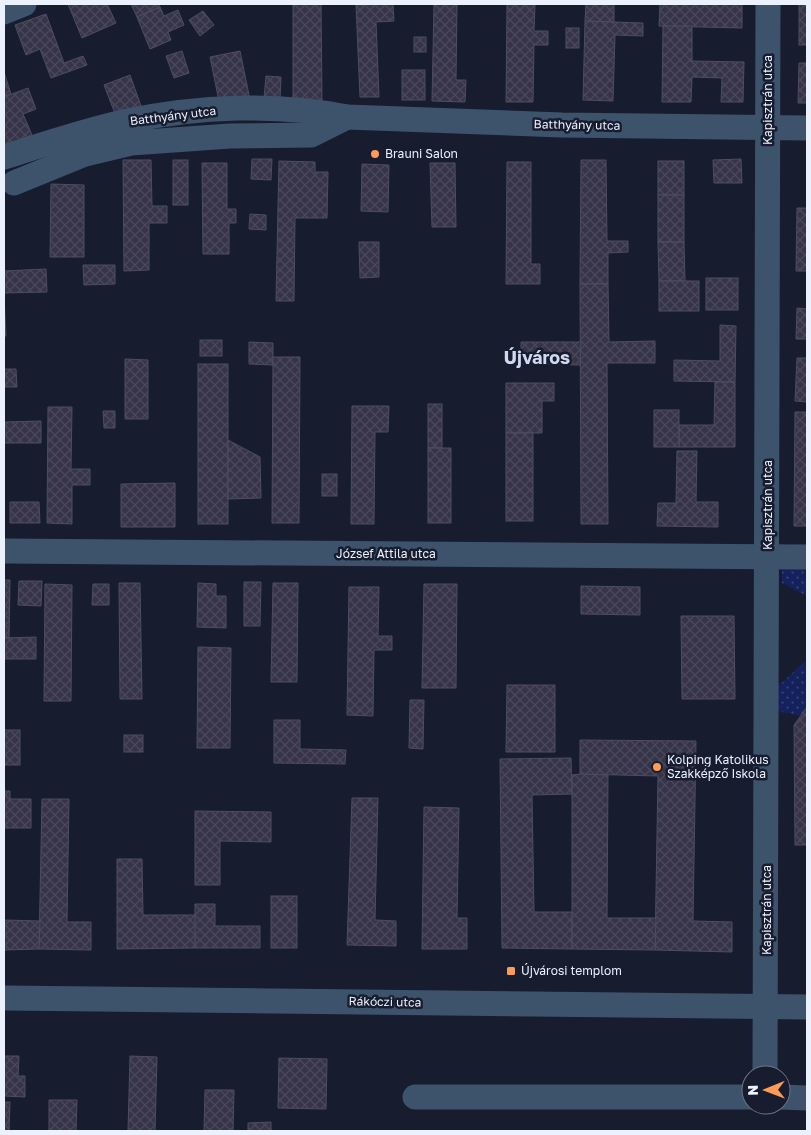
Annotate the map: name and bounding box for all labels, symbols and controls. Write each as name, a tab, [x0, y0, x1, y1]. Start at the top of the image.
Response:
street label: Kapisztrán utca	[760, 55, 775, 145]
street label: Batthyány utca	[129, 103, 217, 128]
street label: Batthyány utca	[534, 116, 620, 133]
place label: Brauni Salon	[385, 146, 458, 161]
marker: Brauni Salon	[369, 148, 381, 160]
district label: Újváros	[504, 346, 570, 368]
street label: Kapisztrán utca	[760, 460, 775, 550]
street label: József Attila utca	[336, 546, 436, 561]
place label: Kolping Katolikus Szakképző Iskola	[667, 752, 769, 781]
marker: Kolping Katolikus Szakképző Iskola	[651, 761, 663, 773]
street label: Kapisztrán utca	[759, 865, 774, 955]
place label: Újvárosi templom	[521, 963, 622, 978]
marker: Újvárosi templom	[505, 965, 517, 977]
street label: Rákóczi utca	[348, 993, 422, 1010]
north arrow	[741, 1065, 791, 1115]
text: N	[744, 1085, 761, 1096]

